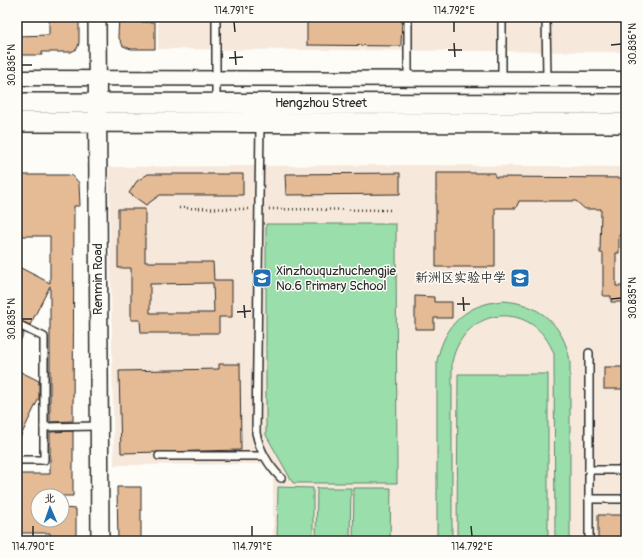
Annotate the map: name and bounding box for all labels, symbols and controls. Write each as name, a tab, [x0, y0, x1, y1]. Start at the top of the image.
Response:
text: 114.791°E	[214, 5, 254, 17]
text: 114.792°E	[433, 5, 475, 17]
text: 30.836°N	[627, 23, 639, 65]
text: 30.836°N	[6, 44, 18, 86]
street label: Hengzhou Street	[275, 95, 368, 111]
street label: Renmin Road	[90, 243, 106, 315]
place label: Xinzhouquzhuchengjie No.6 Primary School	[276, 263, 396, 294]
school or university icon: Xinzhouquzhuchengjie No.6 Primary School	[251, 267, 273, 289]
school or university icon: 新洲区实验中学	[509, 267, 531, 289]
place label: 新洲区实验中学	[415, 270, 506, 286]
text: 30.835°N	[627, 277, 639, 319]
text: 30.835°N	[6, 298, 18, 340]
north arrow	[30, 488, 70, 528]
text: 北	[44, 492, 55, 505]
text: 114.790°E	[12, 541, 54, 553]
text: 114.791°E	[232, 541, 272, 553]
text: 114.792°E	[451, 541, 493, 553]

